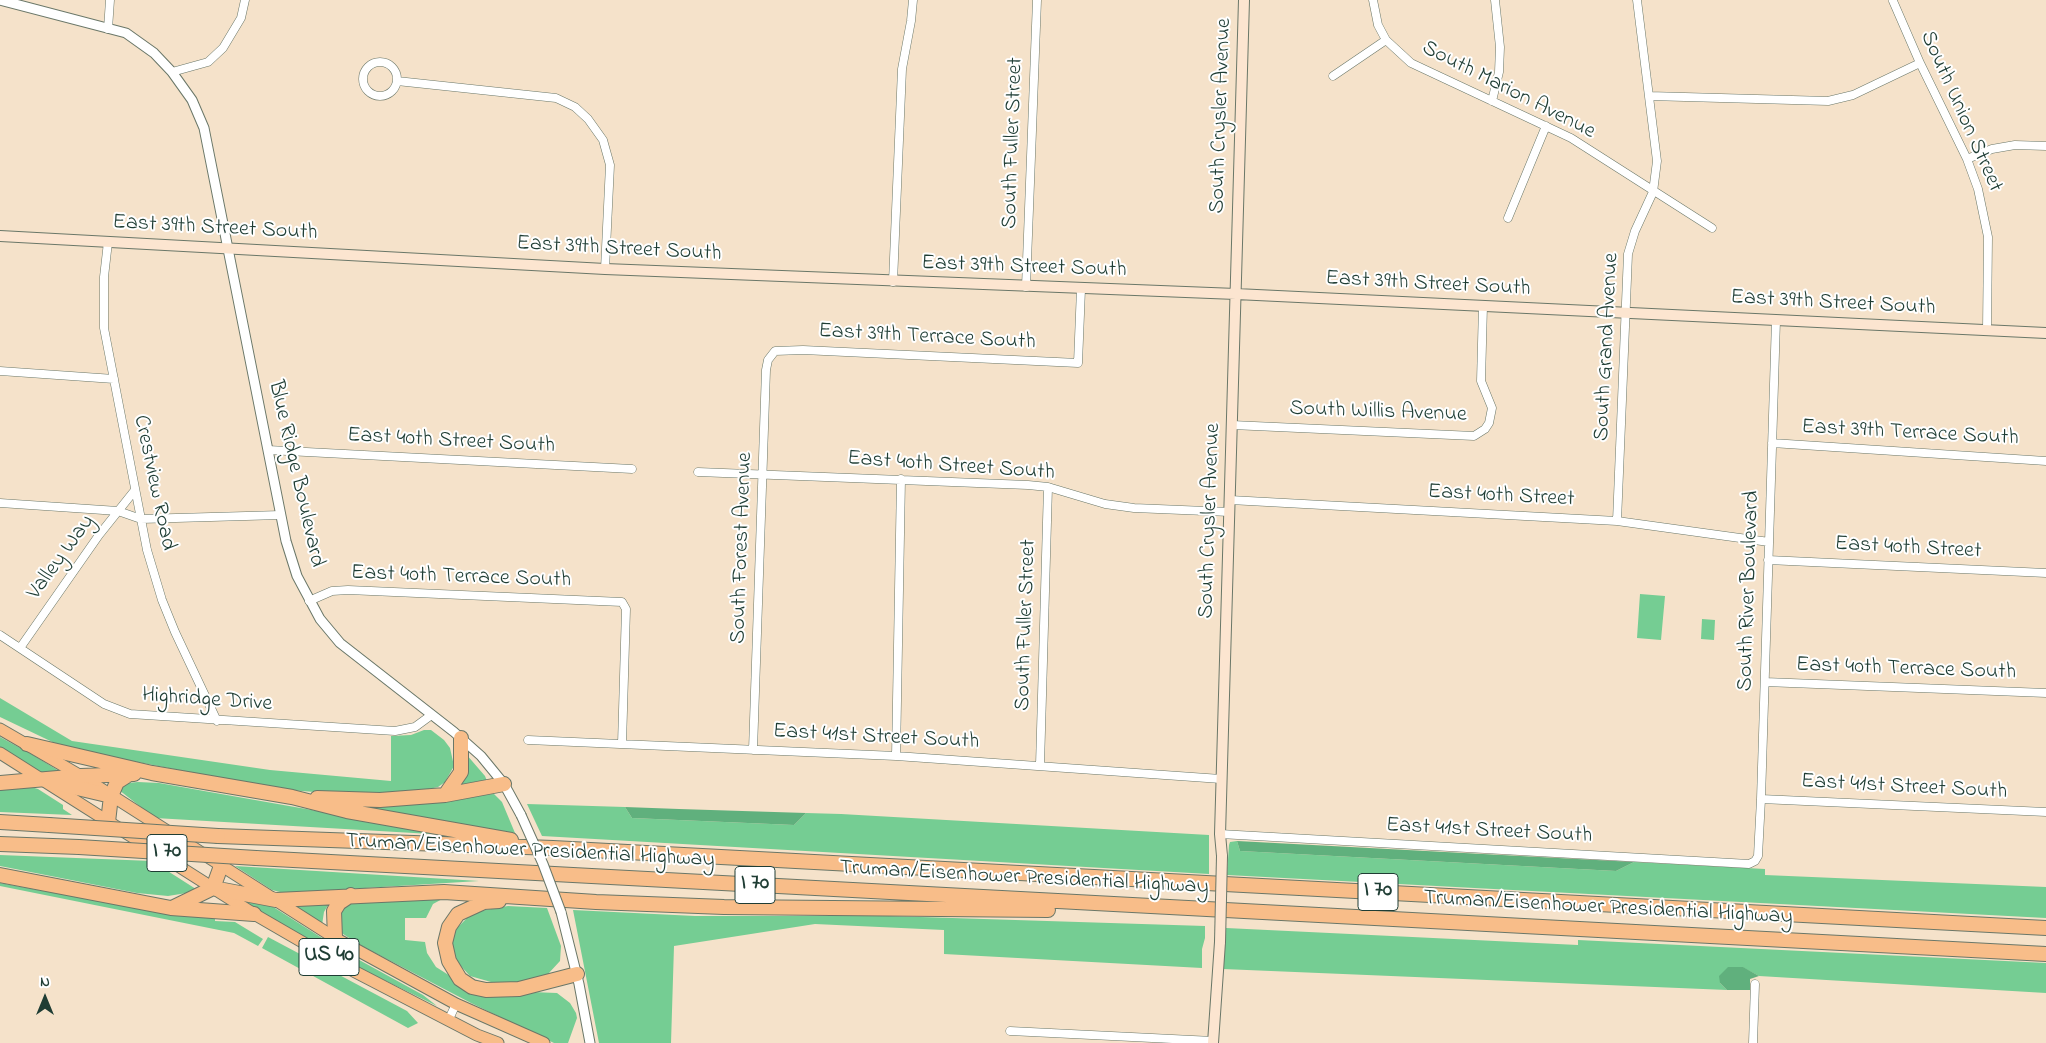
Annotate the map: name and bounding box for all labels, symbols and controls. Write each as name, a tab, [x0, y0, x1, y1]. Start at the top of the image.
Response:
street label: South Crysler Avenue	[1205, 18, 1239, 214]
street label: South Union Street	[1913, 27, 2007, 197]
street label: South Marion Avenue	[1417, 36, 1599, 146]
street label: South Fuller Street	[998, 57, 1030, 229]
street label: East 39th Street South	[112, 210, 318, 248]
street label: East 39th Street South	[516, 231, 722, 269]
street label: East 39th Street South	[921, 251, 1127, 285]
street label: South Grand Avenue	[1590, 252, 1626, 442]
street label: East 39th Street South	[1325, 266, 1531, 304]
street label: East 39th Street South	[1730, 285, 1936, 323]
street label: East 39th Terrace South	[818, 319, 1036, 357]
street label: Blue Ridge Boulevard	[261, 378, 329, 570]
street label: South Willis Avenue	[1289, 397, 1467, 429]
street label: Crestview Road	[126, 413, 180, 553]
street label: East 39th Terrace South	[1801, 415, 2019, 453]
street label: East 40th Street South	[346, 423, 556, 461]
street label: South Crysler Avenue	[1194, 423, 1228, 619]
street label: East 40th Street South	[846, 447, 1056, 487]
street label: South Forest Avenue	[726, 452, 760, 644]
street label: East 40th Street	[1427, 480, 1575, 514]
street label: South River Boulevard	[1733, 490, 1767, 692]
street label: Valley Way	[22, 510, 102, 606]
street label: East 40th Street	[1834, 532, 1982, 566]
street label: South Fuller Street	[1011, 539, 1043, 711]
street label: East 40th Terrace South	[350, 561, 572, 595]
street label: East 40th Terrace South	[1795, 653, 2017, 687]
street label: Highridge Drive	[141, 683, 273, 719]
street label: East 41st Street South	[772, 719, 980, 757]
street label: East 41st Street South	[1800, 769, 2008, 807]
street label: East 41st Street South	[1385, 813, 1593, 851]
street label: Truman/Eisenhower Presidential Highway	[345, 829, 715, 875]
road number: I 70	[147, 834, 187, 871]
street label: Truman/Eisenhower Presidential Highway	[839, 856, 1209, 902]
road number: I 70	[735, 866, 775, 904]
road number: I 70	[1358, 874, 1398, 910]
street label: Truman/Eisenhower Presidential Highway	[1423, 886, 1793, 932]
road number: US 40	[299, 939, 359, 976]
text: N	[40, 972, 50, 993]
north arrow	[20, 973, 70, 1023]

